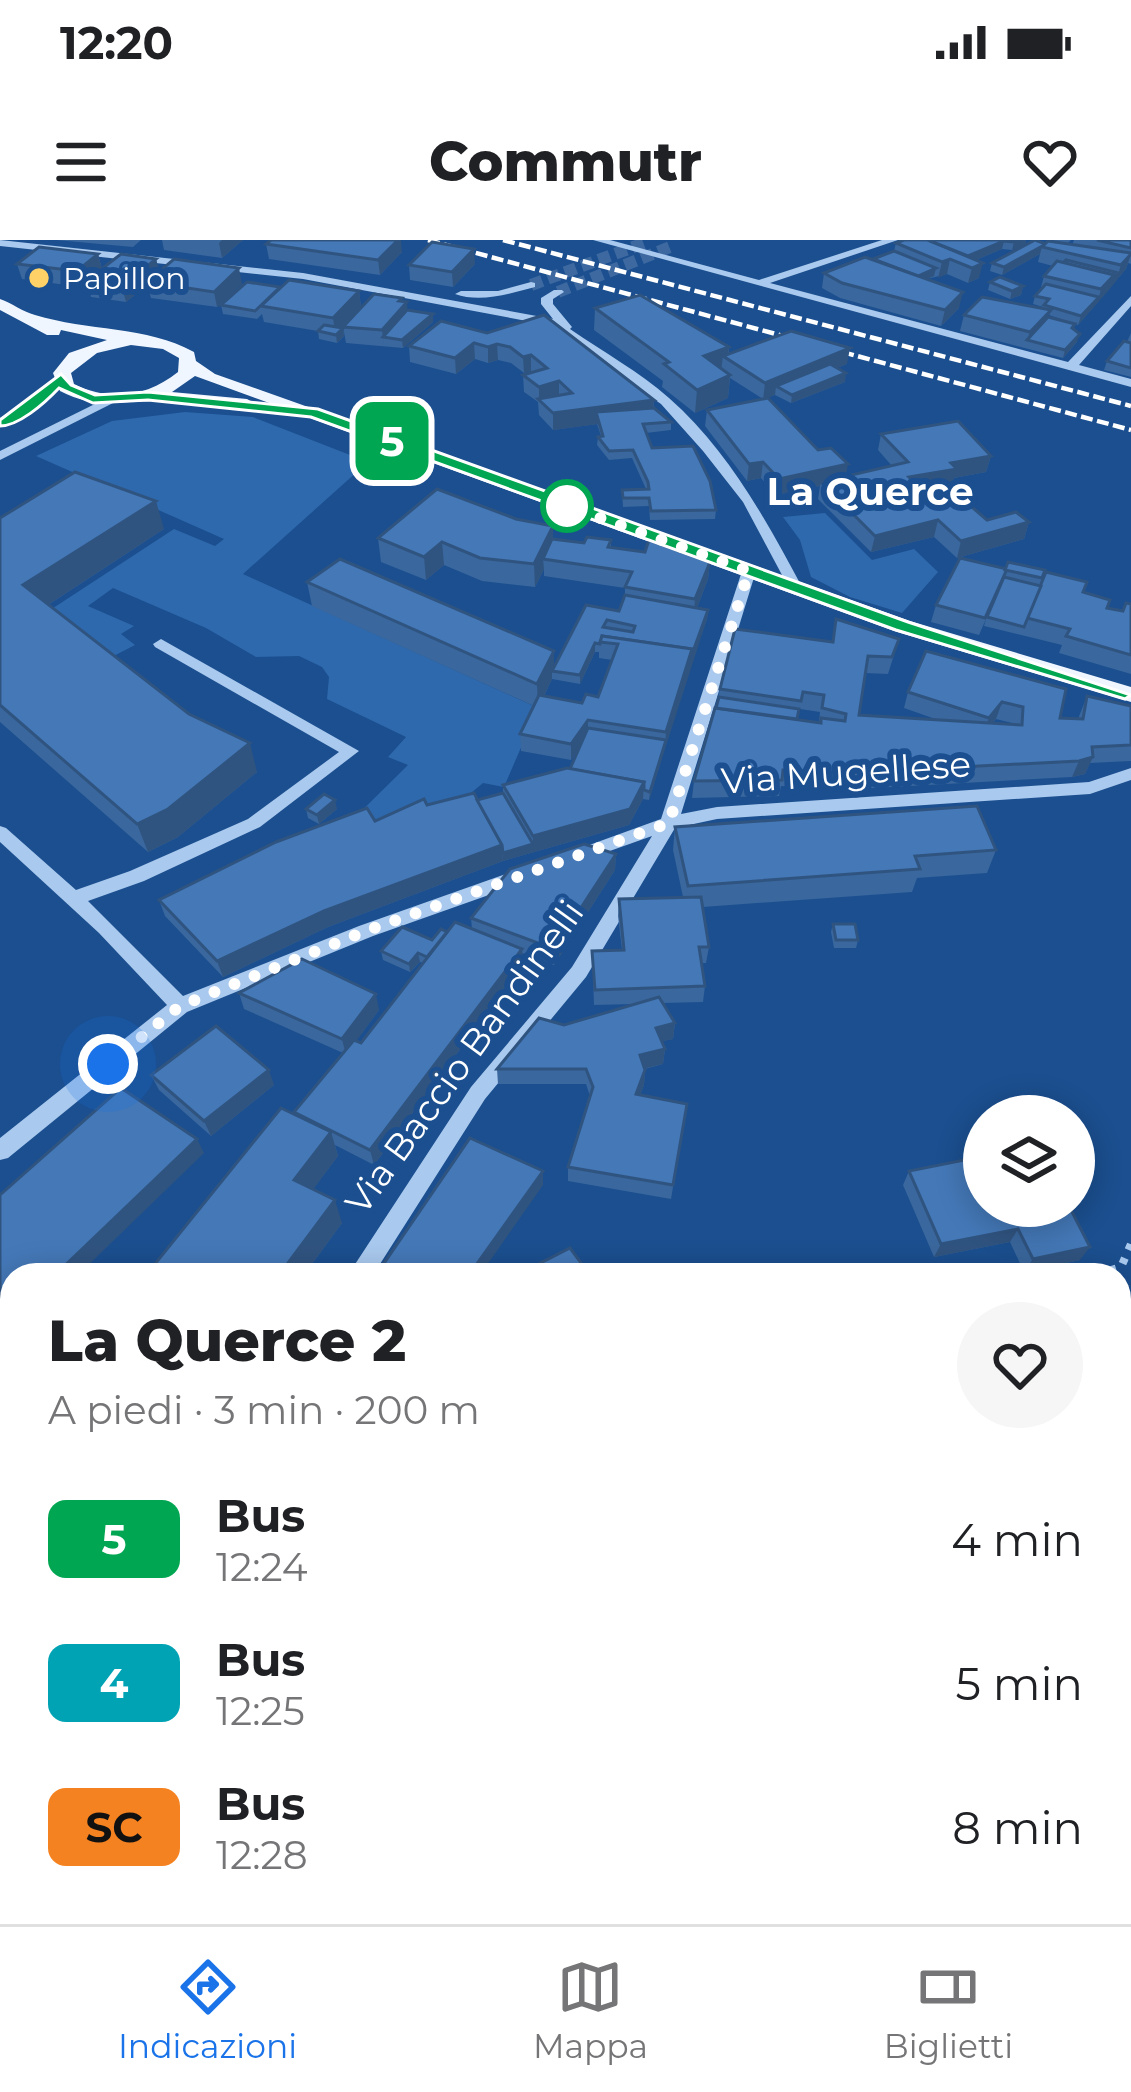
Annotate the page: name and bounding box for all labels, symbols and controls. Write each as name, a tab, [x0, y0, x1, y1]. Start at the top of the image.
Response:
text: 12:20	[60, 15, 173, 70]
icon: menu	[48, 129, 114, 195]
text: Commutr	[429, 129, 702, 195]
icon: heart	[1017, 129, 1083, 195]
place label: Papillon	[63, 260, 185, 297]
marker: Papillon	[26, 265, 52, 291]
line badge: 5	[353, 402, 431, 480]
text: 5	[380, 415, 405, 467]
district label: La Querce	[767, 467, 974, 515]
unlabelled marker	[542, 481, 592, 531]
street label: Via Mugellese	[720, 741, 972, 803]
street label: Via Baccio Bandinelli	[335, 892, 593, 1222]
your location	[78, 1034, 138, 1094]
map controls	[963, 1095, 1095, 1227]
button: layers	[963, 1095, 1095, 1227]
button: heart	[957, 1302, 1083, 1428]
text: La Querce 2	[48, 1306, 406, 1375]
text: A piedi · 3 min · 200 m	[48, 1386, 480, 1434]
text: Bus	[216, 1488, 305, 1543]
text: 4 min	[951, 1512, 1083, 1567]
text: 5	[102, 1513, 127, 1565]
text: 12:24	[216, 1543, 308, 1591]
text: Bus	[216, 1632, 305, 1687]
text: 5 min	[955, 1656, 1083, 1711]
text: 4	[100, 1657, 128, 1709]
text: 12:25	[216, 1687, 305, 1735]
text: Bus	[216, 1776, 305, 1831]
text: 8 min	[952, 1800, 1083, 1855]
text: SC	[85, 1801, 143, 1853]
text: 12:28	[216, 1831, 308, 1879]
tab: Indicazioni	[118, 1954, 297, 2066]
tab: Mappa	[533, 1954, 648, 2066]
tab: Biglietti	[884, 1954, 1013, 2066]

